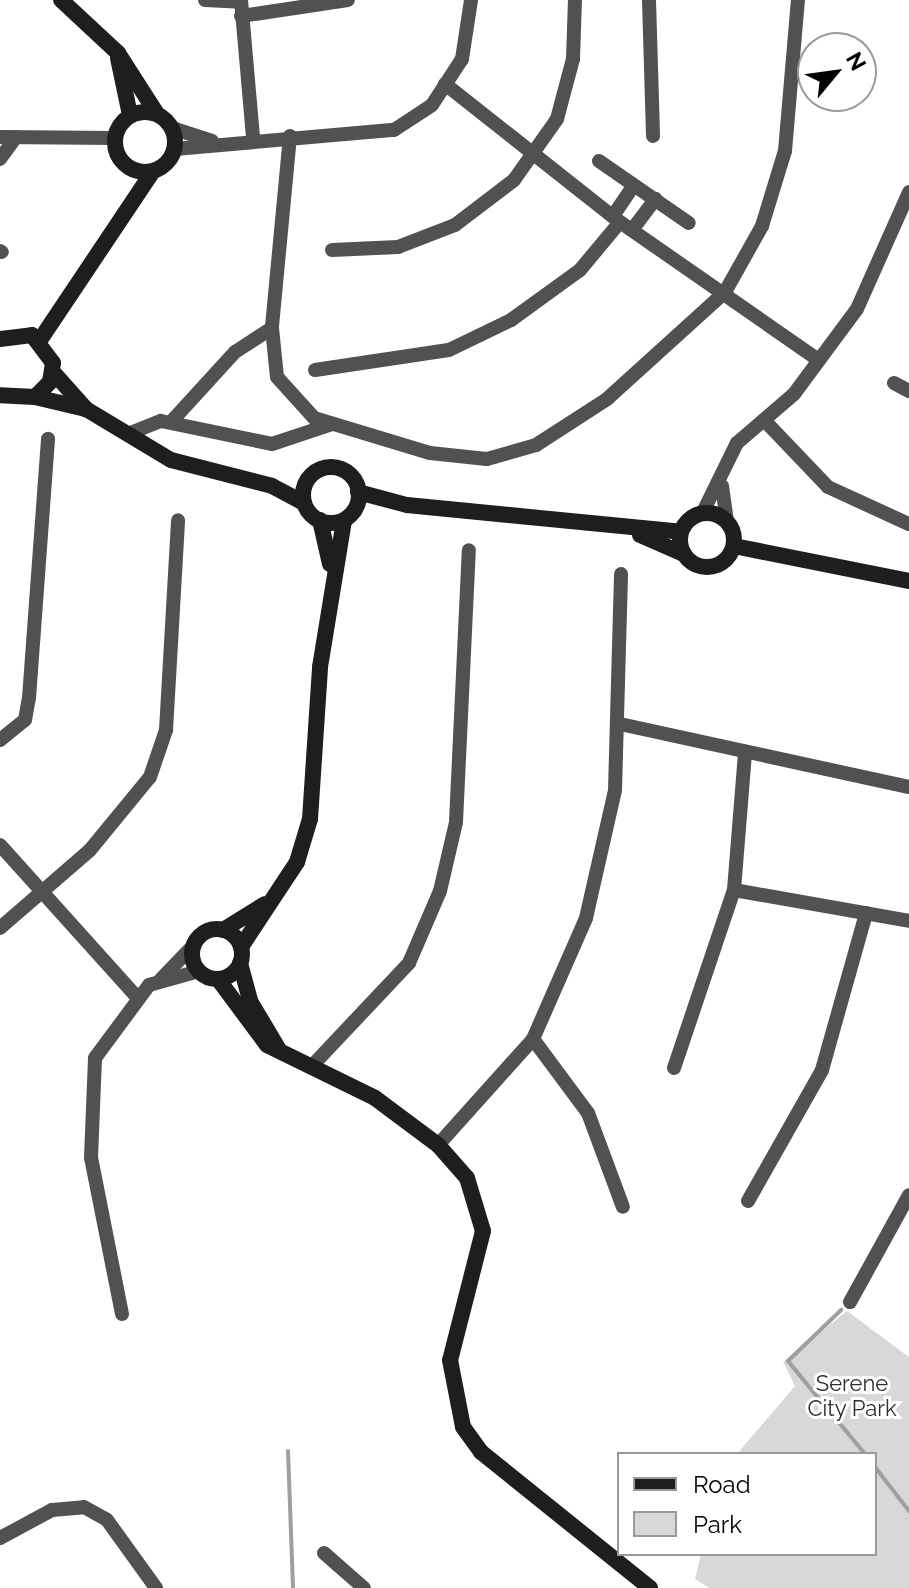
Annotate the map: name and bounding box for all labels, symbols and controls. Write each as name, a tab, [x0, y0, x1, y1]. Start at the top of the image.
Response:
north arrow	[797, 32, 877, 112]
text: N	[841, 48, 872, 75]
park label: Serene City Park	[807, 1370, 897, 1422]
legend	[617, 1452, 877, 1556]
text: Road	[693, 1470, 751, 1499]
text: Park	[693, 1510, 742, 1539]

